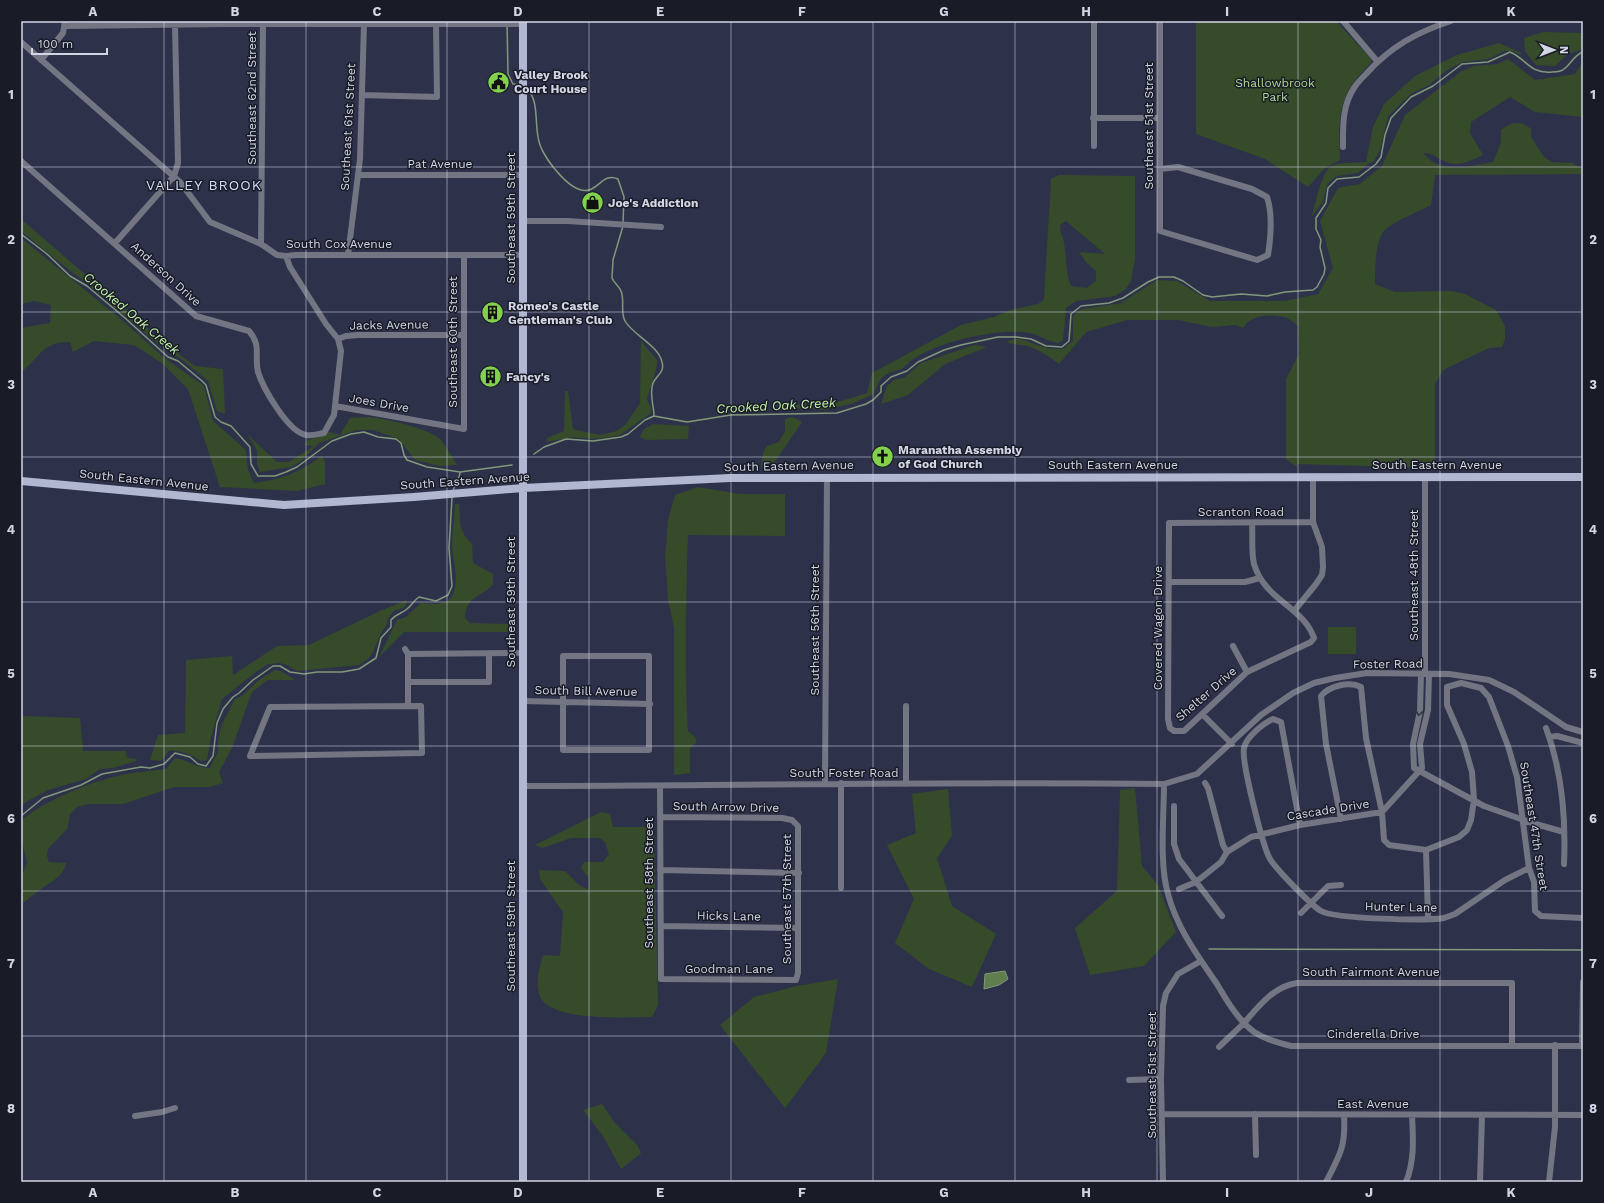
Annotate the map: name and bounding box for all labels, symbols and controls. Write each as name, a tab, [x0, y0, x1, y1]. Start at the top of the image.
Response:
text: A	[89, 4, 98, 19]
text: B	[231, 4, 240, 19]
text: C	[373, 4, 382, 19]
text: D	[513, 4, 523, 19]
text: E	[656, 4, 664, 19]
text: F	[798, 4, 806, 19]
text: G	[939, 4, 949, 19]
text: H	[1081, 4, 1091, 19]
text: I	[1225, 4, 1229, 19]
text: J	[1365, 4, 1373, 19]
text: K	[1506, 4, 1516, 19]
scale bar	[32, 30, 107, 56]
north arrow	[1534, 30, 1574, 70]
street label: Southeast 62nd Street	[245, 31, 259, 165]
text: 100 m	[38, 37, 73, 51]
text: N	[1557, 46, 1570, 54]
street label: Southeast 51st Street	[1142, 62, 1156, 190]
street label: Southeast 61st Street	[338, 63, 358, 191]
place label: Valley Brook Court House	[514, 68, 589, 96]
public building icon: Valley Brook Court House	[486, 69, 512, 95]
park label: Shallowbrook Park	[1235, 76, 1315, 104]
text: 1	[8, 87, 14, 102]
text: 1	[1590, 87, 1596, 102]
street label: Southeast 59th Street	[504, 153, 518, 283]
street label: Pat Avenue	[408, 157, 473, 171]
district label: VALLEY BROOK	[146, 177, 262, 193]
shop icon: Joe's Addiction	[579, 190, 605, 216]
place label: Joe's Addiction	[608, 196, 698, 210]
text: 2	[7, 232, 15, 247]
text: 2	[1589, 232, 1597, 247]
street label: South Cox Avenue	[286, 237, 392, 251]
street label: Anderson Drive	[128, 239, 204, 309]
water label: Crooked Oak Creek	[81, 269, 183, 358]
street label: Southeast 60th Street	[446, 276, 460, 408]
place label: Romeo's Castle Gentleman's Club	[508, 299, 613, 327]
building icon: Romeo's Castle Gentleman's Club	[480, 300, 506, 326]
street label: Jacks Avenue	[349, 317, 429, 333]
building icon: Fancy's	[477, 364, 503, 390]
place label: Fancy's	[506, 370, 551, 384]
text: 3	[7, 377, 15, 392]
text: 3	[1589, 377, 1597, 392]
street label: Joes Drive	[348, 391, 410, 415]
water label: Crooked Oak Creek	[716, 395, 837, 416]
place label: Maranatha Assembly of God Church	[898, 443, 1022, 471]
church icon: Maranatha Assembly of God Church	[870, 444, 896, 470]
street label: South Eastern Avenue	[724, 458, 854, 474]
street label: South Eastern Avenue	[1048, 458, 1178, 472]
street label: South Eastern Avenue	[1372, 458, 1502, 472]
street label: South Eastern Avenue	[79, 466, 209, 494]
street label: South Eastern Avenue	[400, 469, 530, 493]
street label: Scranton Road	[1198, 505, 1284, 519]
street label: Southeast 48th Street	[1407, 509, 1421, 641]
text: 4	[7, 522, 16, 537]
text: 4	[1589, 522, 1598, 537]
street label: Southeast 59th Street	[504, 537, 518, 667]
street label: Southeast 56th Street	[808, 565, 822, 695]
street label: Covered Wagon Drive	[1151, 566, 1165, 690]
street label: Foster Road	[1353, 656, 1423, 672]
street label: Shelter Drive	[1173, 664, 1239, 724]
text: 5	[7, 666, 15, 681]
text: 5	[1589, 666, 1597, 681]
street label: South Bill Avenue	[534, 683, 638, 699]
one-way arrow	[1416, 709, 1424, 716]
street label: Southeast 47th Street	[1517, 761, 1551, 891]
street label: South Foster Road	[790, 766, 899, 780]
street label: Cascade Drive	[1286, 797, 1370, 823]
street label: South Arrow Drive	[673, 799, 779, 815]
text: 6	[7, 811, 15, 826]
text: 6	[1589, 811, 1597, 826]
street label: Southeast 58th Street	[642, 818, 656, 948]
street label: Southeast 57th Street	[780, 834, 794, 964]
street label: Southeast 59th Street	[504, 861, 518, 991]
street label: Hunter Lane	[1365, 899, 1437, 915]
street label: Hicks Lane	[697, 908, 761, 924]
text: 7	[7, 956, 15, 971]
text: 7	[1589, 956, 1597, 971]
street label: Goodman Lane	[685, 962, 773, 976]
street label: South Fairmont Avenue	[1302, 965, 1440, 979]
street label: Southeast 51st Street	[1145, 1011, 1159, 1139]
street label: Cinderella Drive	[1327, 1027, 1419, 1041]
street label: East Avenue	[1337, 1097, 1409, 1111]
text: 8	[7, 1101, 15, 1116]
text: 8	[1589, 1101, 1597, 1116]
text: A	[89, 1185, 98, 1200]
text: B	[231, 1185, 240, 1200]
text: C	[373, 1185, 382, 1200]
text: D	[513, 1185, 523, 1200]
text: E	[656, 1185, 664, 1200]
text: F	[798, 1185, 806, 1200]
text: G	[939, 1185, 949, 1200]
text: H	[1081, 1185, 1091, 1200]
text: I	[1225, 1185, 1229, 1200]
text: J	[1365, 1185, 1373, 1200]
text: K	[1506, 1185, 1516, 1200]

